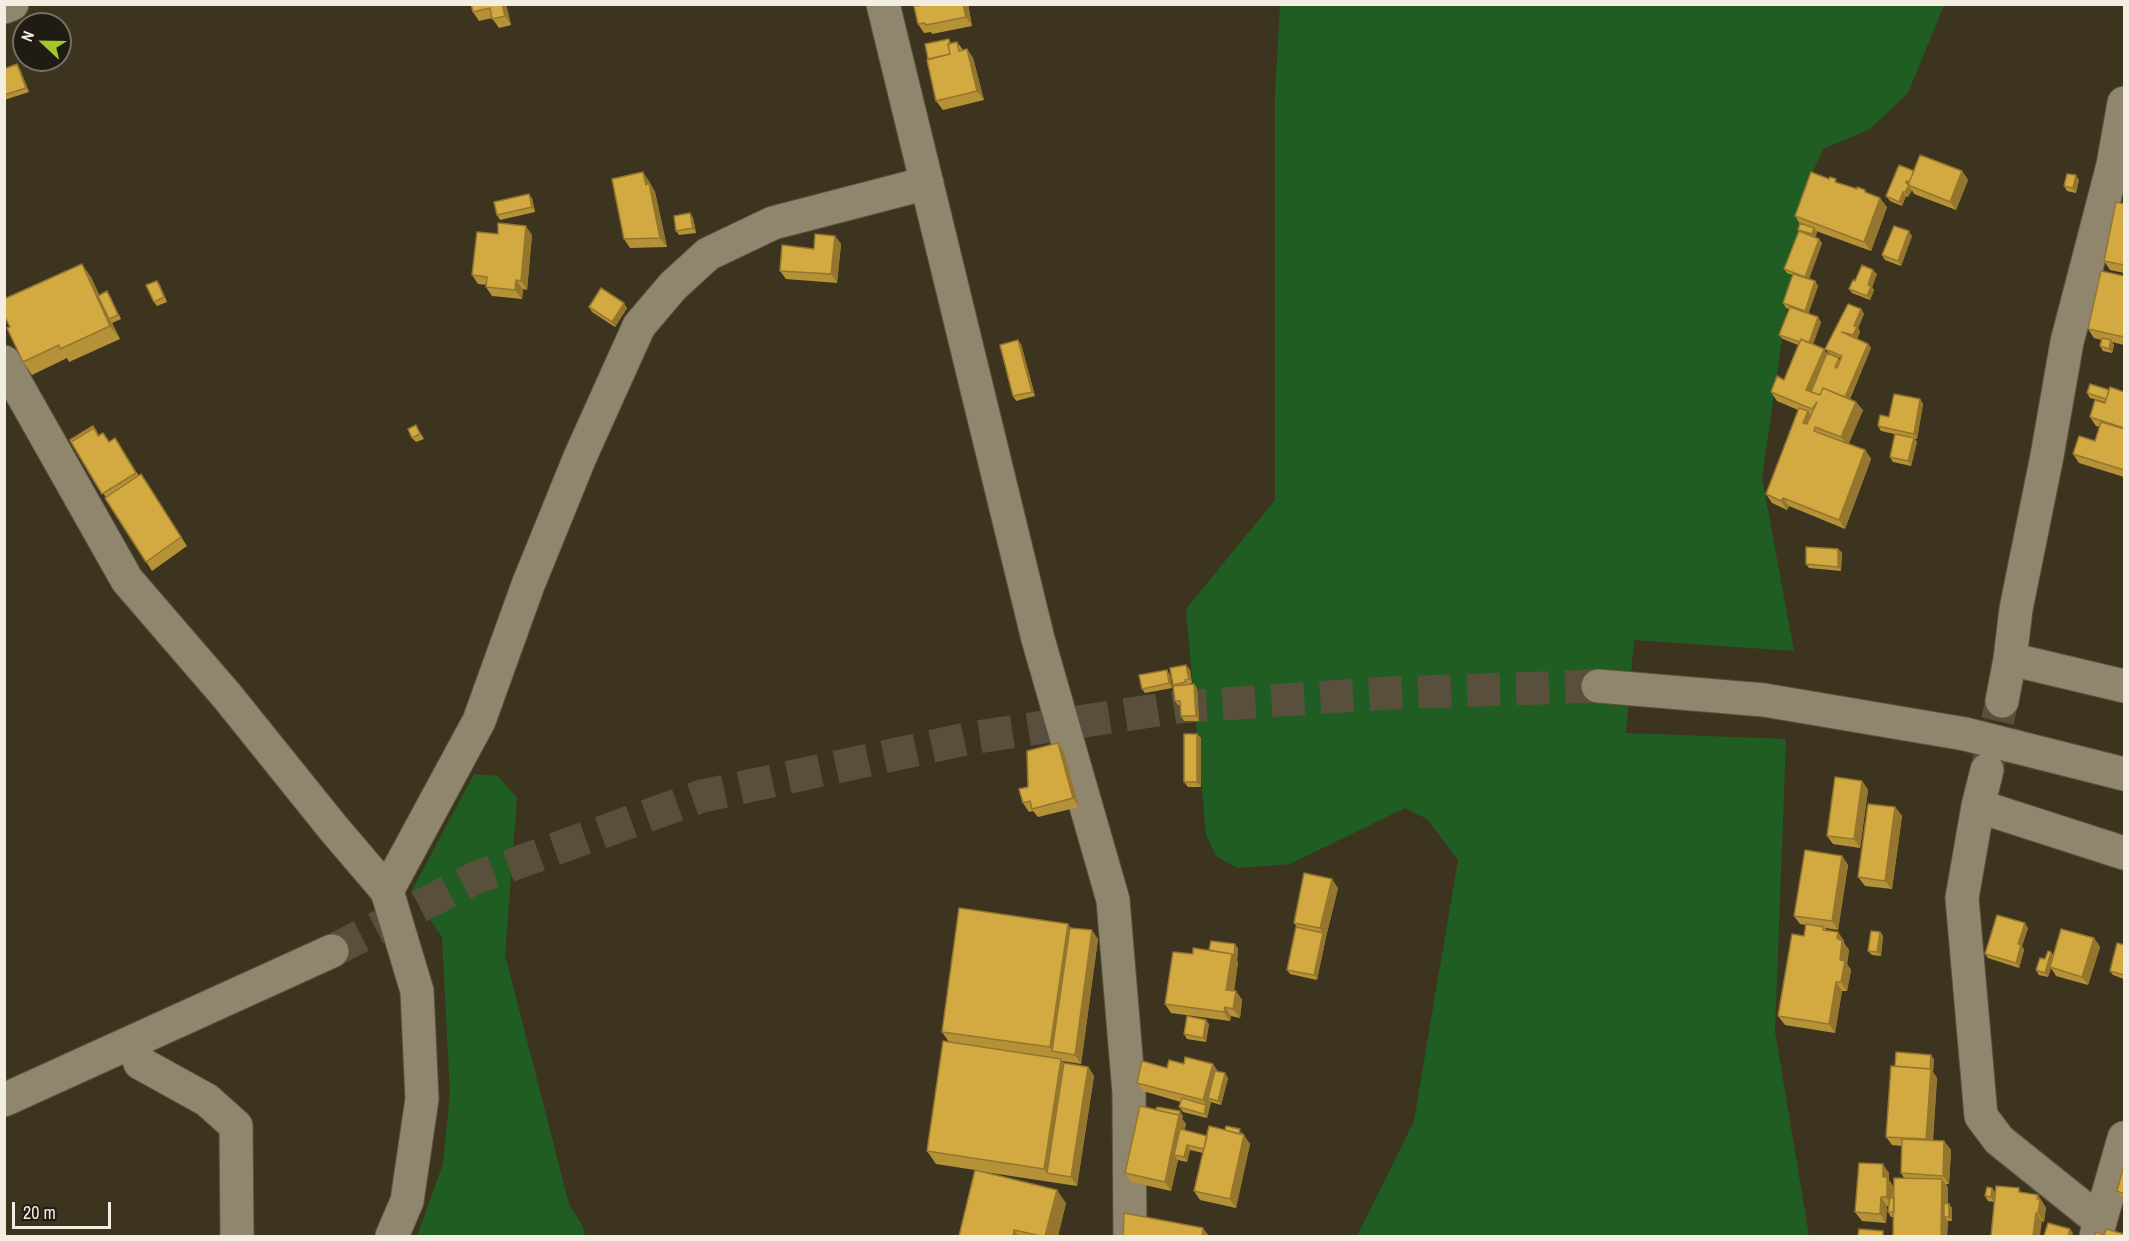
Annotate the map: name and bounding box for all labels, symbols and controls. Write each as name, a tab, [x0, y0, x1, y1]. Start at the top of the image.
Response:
north arrow	[12, 12, 72, 72]
text: N	[15, 27, 39, 45]
scale bar	[15, 1190, 114, 1228]
text: 20 m	[23, 1200, 56, 1225]

